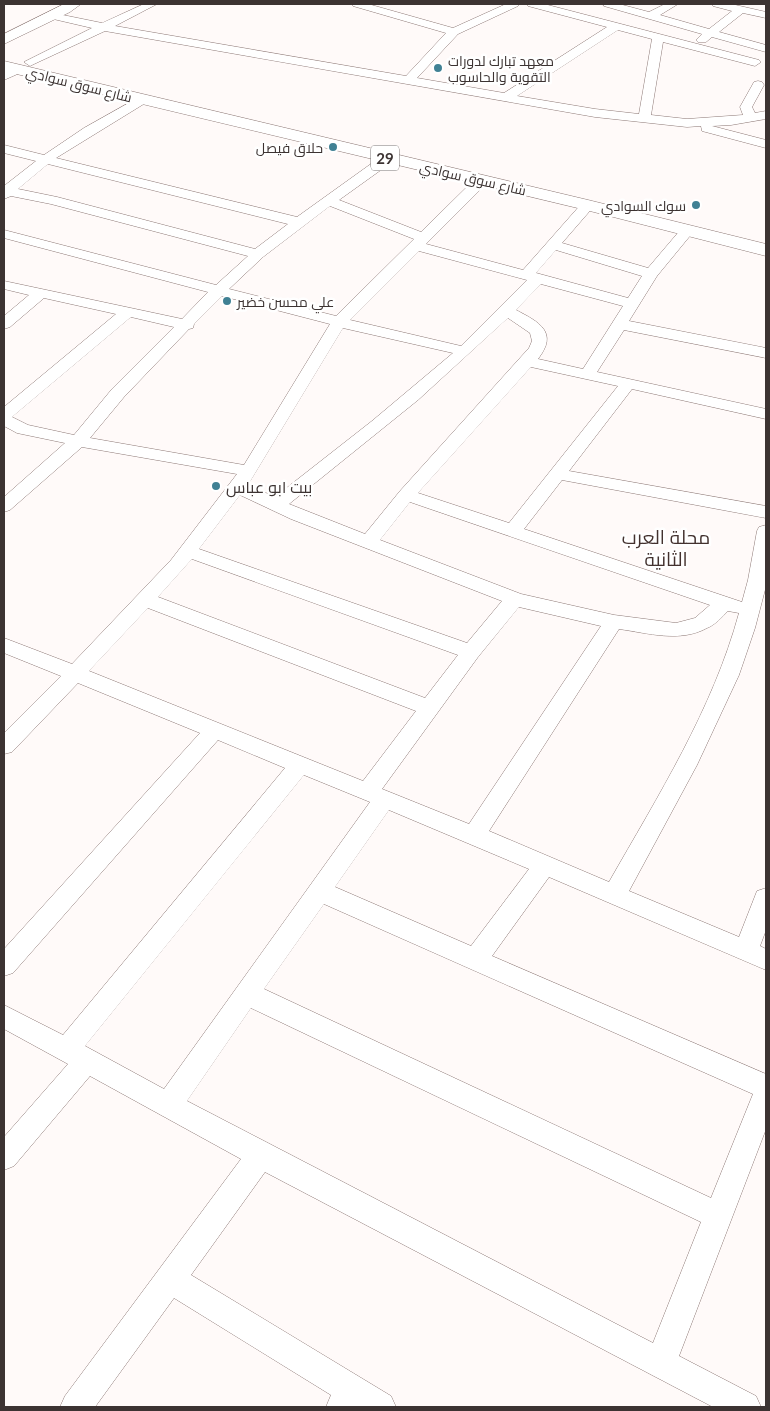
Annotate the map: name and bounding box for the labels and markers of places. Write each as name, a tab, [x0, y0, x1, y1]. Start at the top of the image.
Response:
place label: معهد تبارك لدورات التقوية والحاسوب	[448, 52, 554, 85]
marker: معهد تبارك لدورات التقوية والحاسوب	[432, 62, 444, 74]
place label: حلاق فيصل	[256, 139, 323, 157]
marker: حلاق فيصل	[327, 141, 339, 153]
place label: سوك السوادي	[601, 197, 686, 218]
marker: سوك السوادي	[690, 199, 702, 211]
place label: علي محسن خضير	[236, 293, 334, 314]
marker: علي محسن خضير	[221, 295, 233, 307]
place label: بيت ابو عباس	[226, 477, 312, 498]
marker: بيت ابو عباس	[210, 480, 222, 492]

